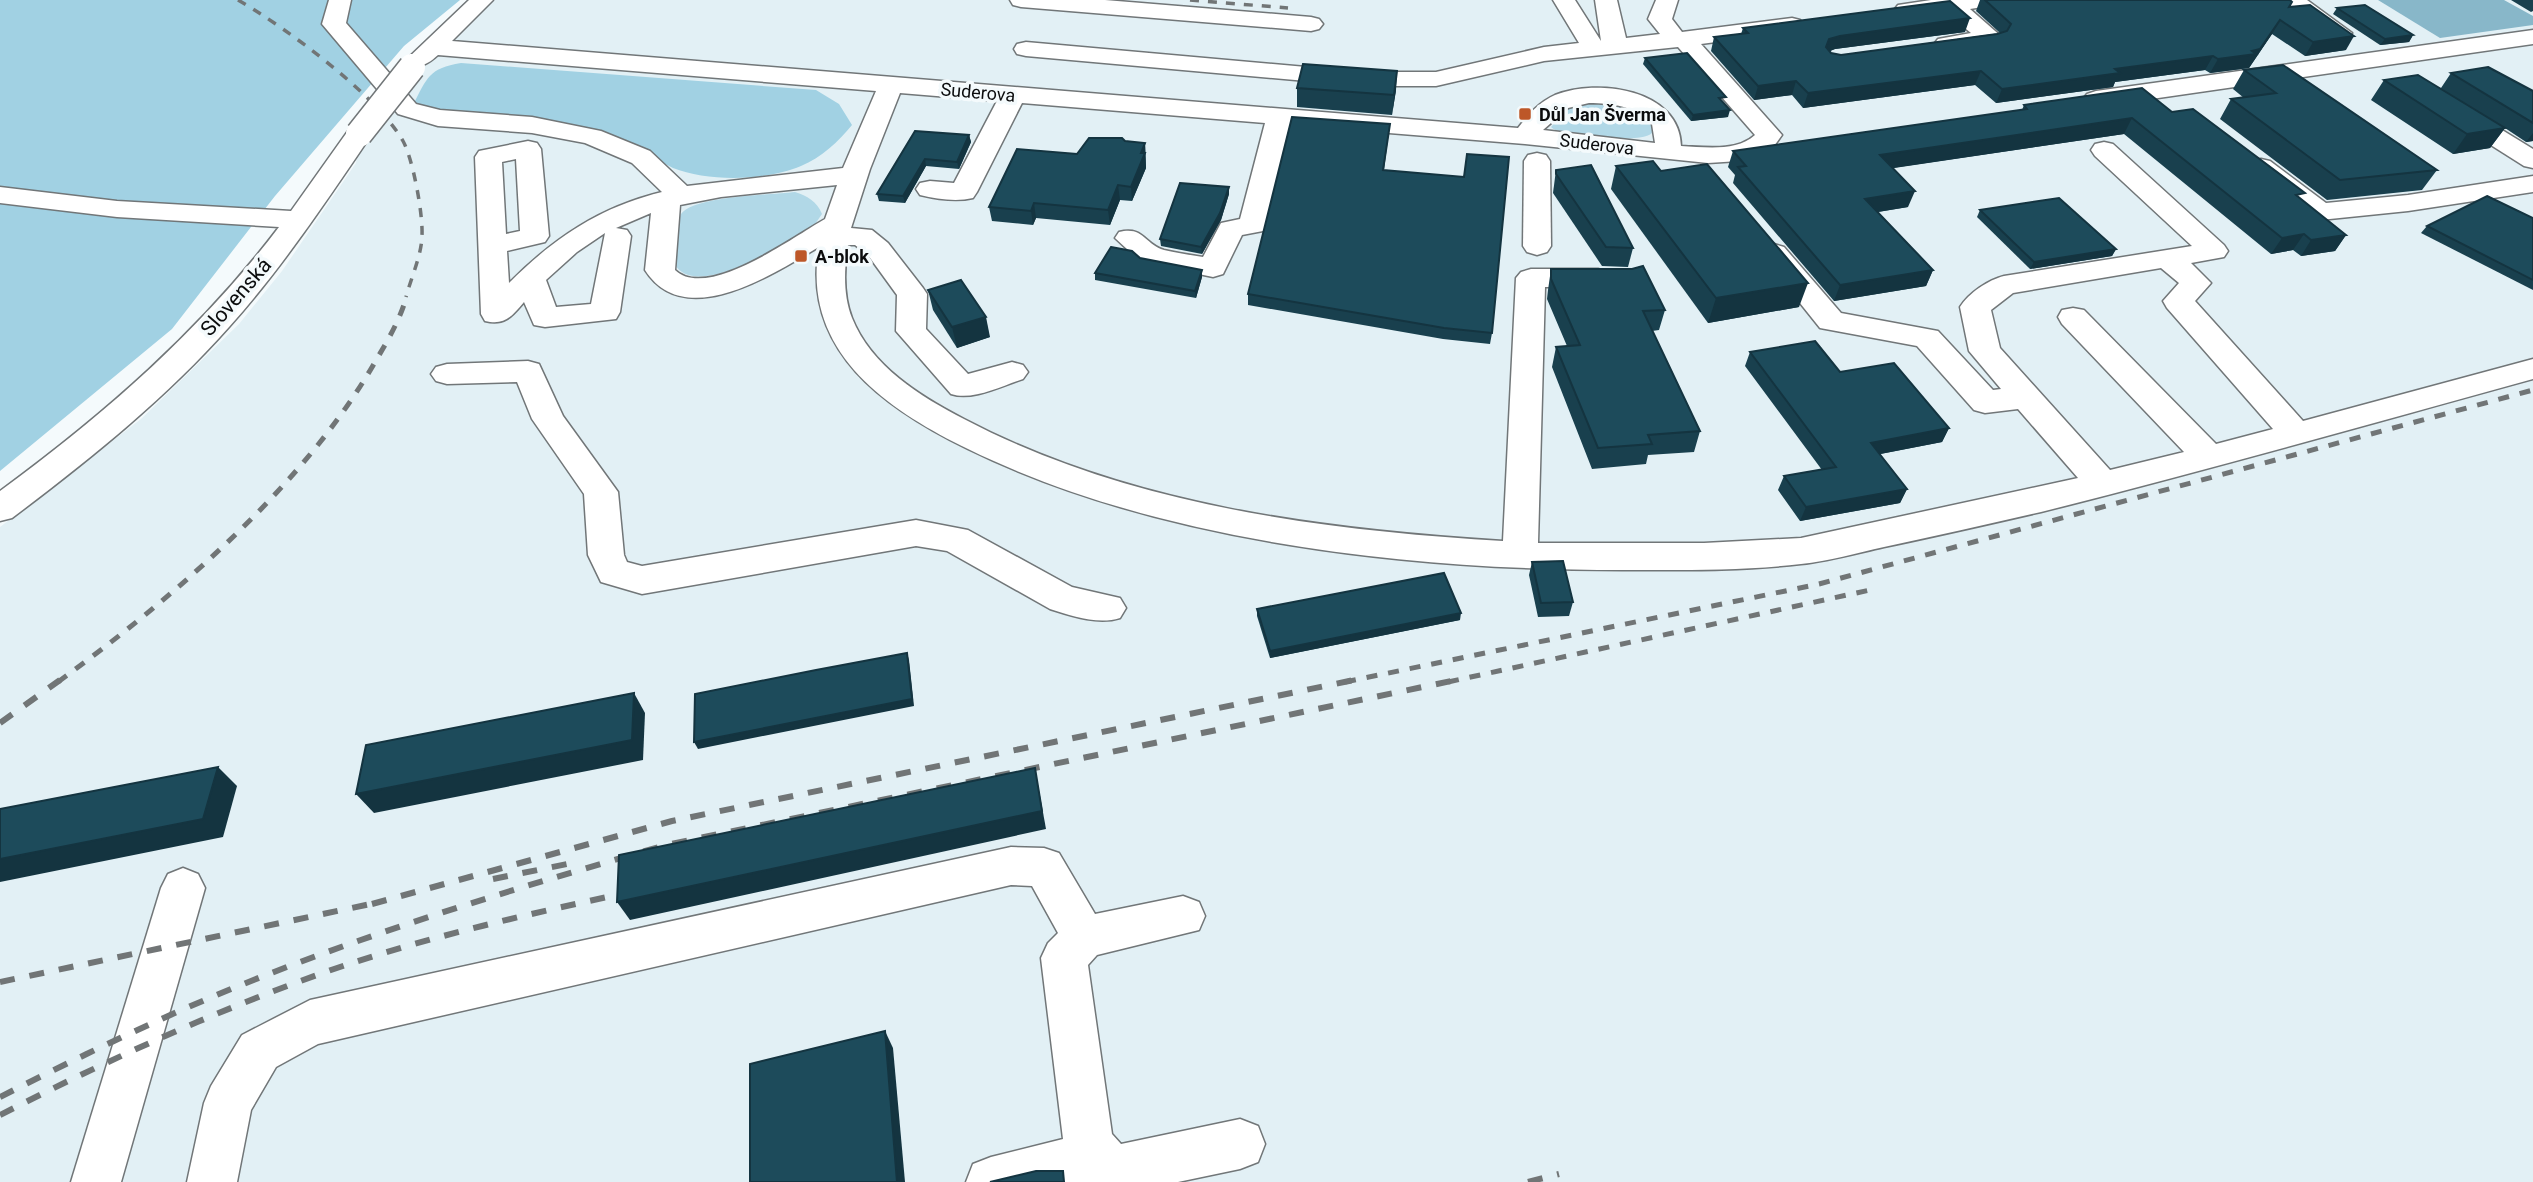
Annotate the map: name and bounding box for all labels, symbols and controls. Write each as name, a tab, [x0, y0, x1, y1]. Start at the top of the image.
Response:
street label: Suderova	[940, 78, 1016, 106]
place label: Důl Jan Šverma	[1539, 104, 1666, 125]
marker: Důl Jan Šverma	[1517, 106, 1533, 122]
street label: Suderova	[1559, 129, 1635, 159]
place label: A-blok	[815, 246, 869, 267]
marker: A-blok	[793, 248, 809, 264]
street label: Slovenská	[196, 253, 276, 341]

